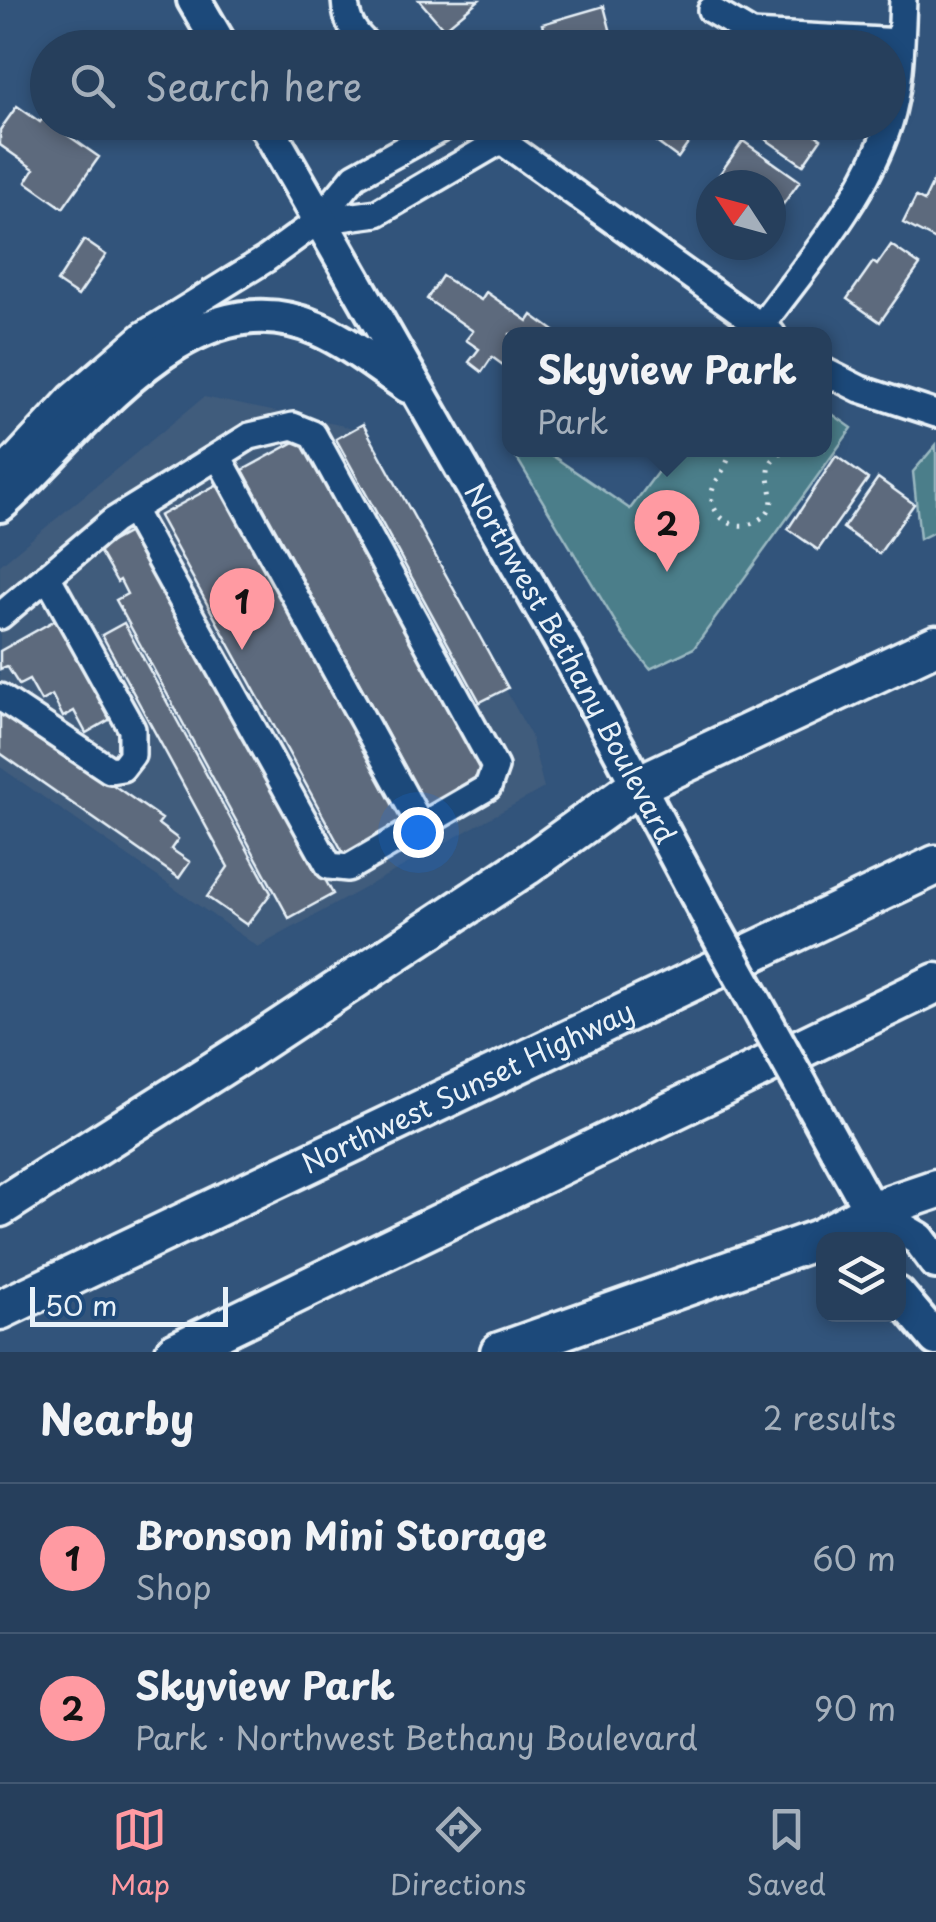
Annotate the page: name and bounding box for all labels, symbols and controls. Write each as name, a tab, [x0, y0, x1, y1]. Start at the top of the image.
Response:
search box	[30, 30, 906, 140]
text: Search here	[145, 57, 362, 114]
icon: search	[65, 58, 120, 113]
north arrow	[696, 170, 786, 260]
popup	[502, 327, 832, 457]
text: Skyview Park	[537, 340, 797, 397]
text: Park	[537, 397, 609, 445]
street label: Northwest Bethany Boulevard	[455, 474, 688, 850]
pin: 2	[634, 490, 700, 572]
pin: 1	[210, 568, 274, 650]
your location	[393, 807, 444, 858]
street label: Northwest Sunset Highway	[294, 989, 640, 1184]
map controls	[816, 1232, 906, 1322]
button: layers	[816, 1232, 906, 1322]
scale bar	[30, 1282, 228, 1326]
text: 50 m	[45, 1283, 118, 1326]
text: Nearby	[40, 1386, 194, 1449]
text: 2 results	[763, 1393, 896, 1441]
text: Bronson Mini Storage	[135, 1506, 547, 1563]
text: 1	[65, 1534, 80, 1582]
text: 60 m	[812, 1534, 896, 1582]
text: Shop	[135, 1563, 212, 1611]
text: Skyview Park	[135, 1656, 395, 1713]
text: 2	[61, 1684, 84, 1732]
text: 90 m	[814, 1684, 896, 1732]
text: Park · Northwest Bethany Boulevard	[135, 1713, 698, 1761]
tab: Map	[110, 1802, 170, 1905]
tab: Directions	[390, 1802, 526, 1905]
tab: Saved	[746, 1802, 826, 1905]

